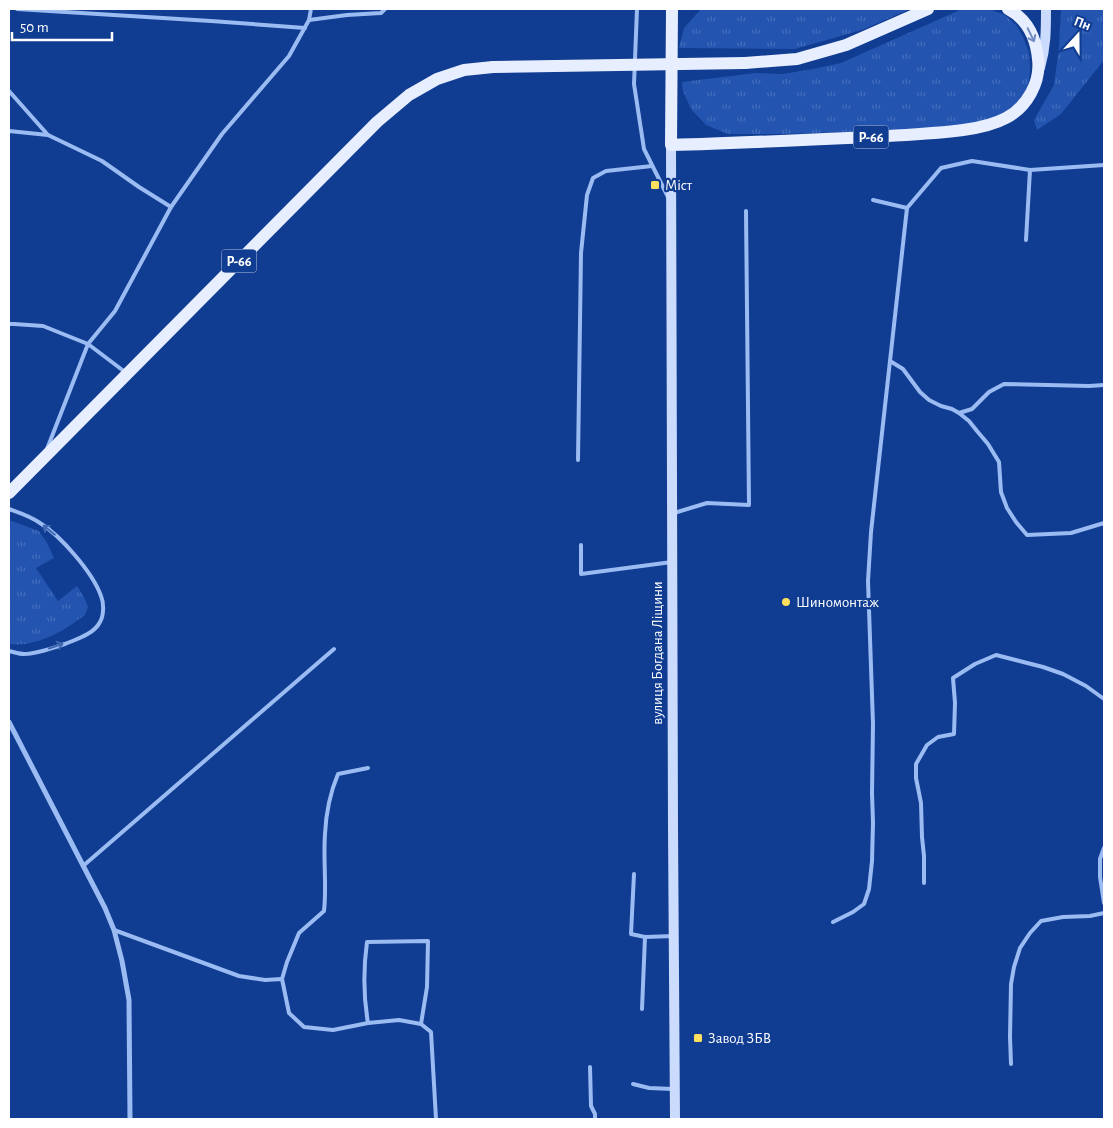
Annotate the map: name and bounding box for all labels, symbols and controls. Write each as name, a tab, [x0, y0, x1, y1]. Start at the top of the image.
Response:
scale bar	[12, 10, 112, 42]
north arrow	[1053, 10, 1103, 60]
text: Пн	[1072, 14, 1093, 33]
text: 50 m	[20, 20, 49, 35]
one-way arrow	[1027, 27, 1037, 42]
road number: Р-66	[854, 125, 888, 148]
place label: Міст	[665, 178, 693, 193]
marker: Міст	[649, 179, 661, 191]
road number: Р-66	[222, 250, 256, 272]
one-way arrow	[43, 525, 56, 536]
street label: вулиця Богдана Ліщини	[650, 581, 665, 725]
place label: Шиномонтаж	[796, 595, 879, 610]
marker: Шиномонтаж	[780, 596, 792, 608]
one-way arrow	[48, 641, 64, 651]
place label: Завод ЗБВ	[708, 1031, 771, 1046]
marker: Завод ЗБВ	[692, 1032, 704, 1044]

